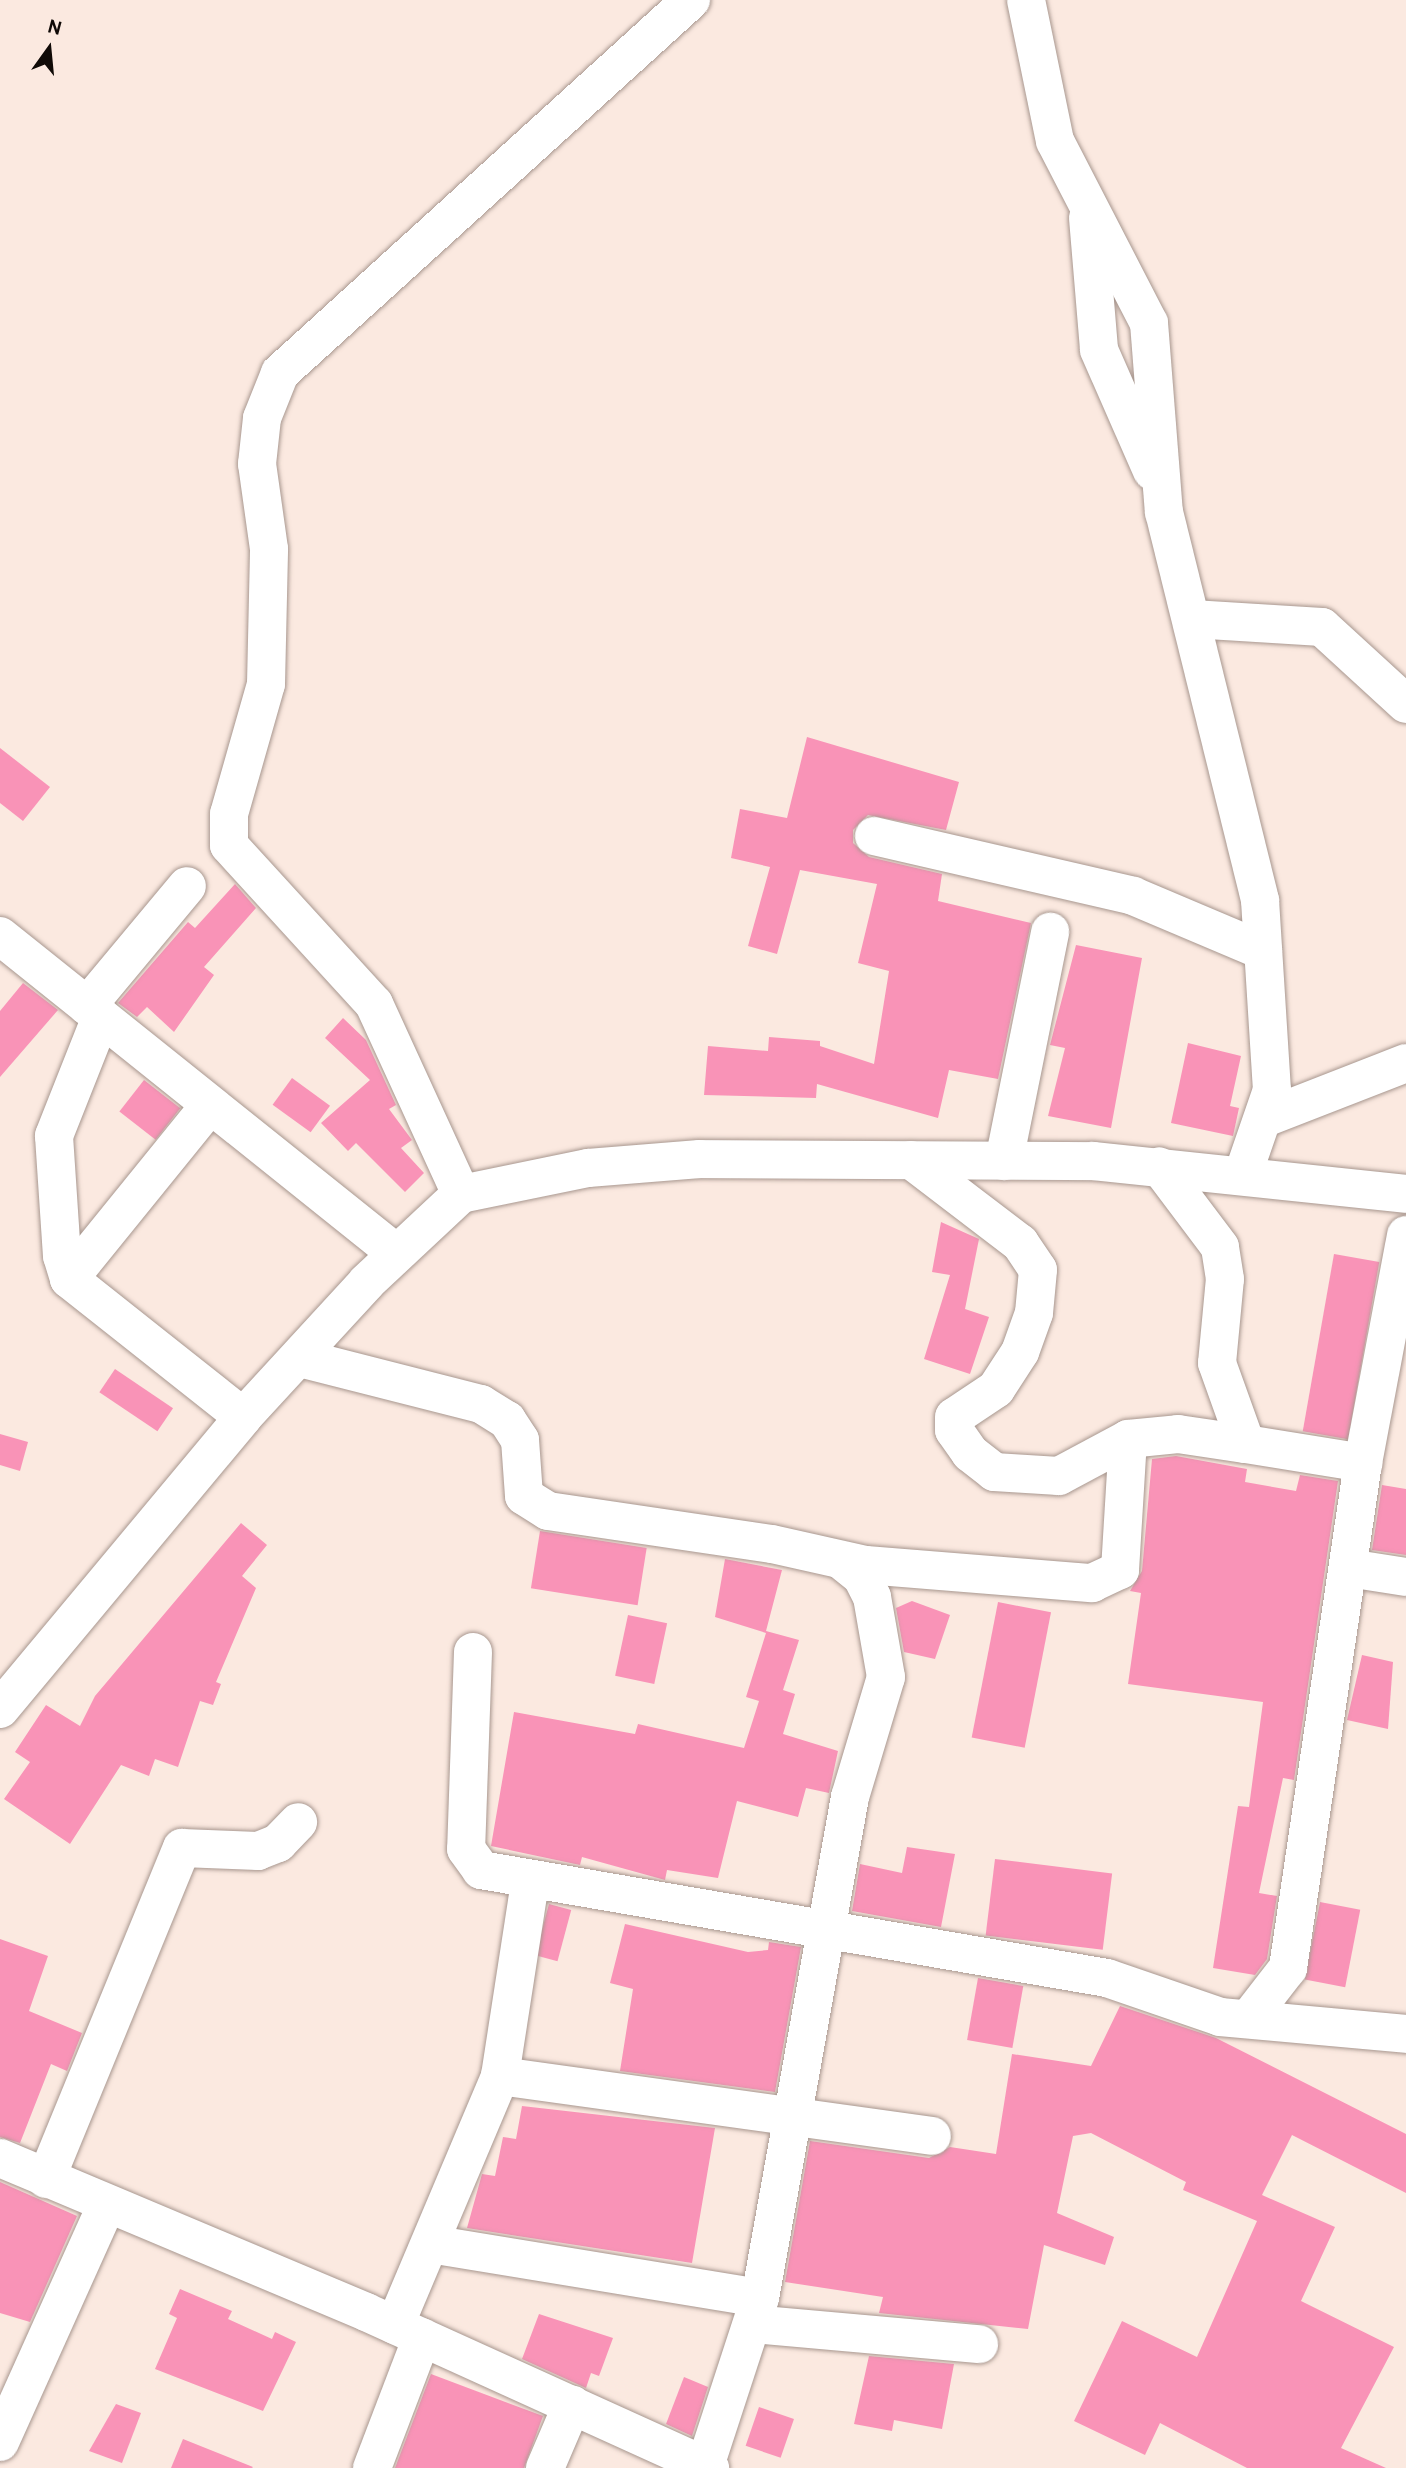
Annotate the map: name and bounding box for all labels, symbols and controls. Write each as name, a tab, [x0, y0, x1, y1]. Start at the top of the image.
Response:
north arrow	[14, 14, 84, 84]
text: N	[45, 15, 64, 42]

